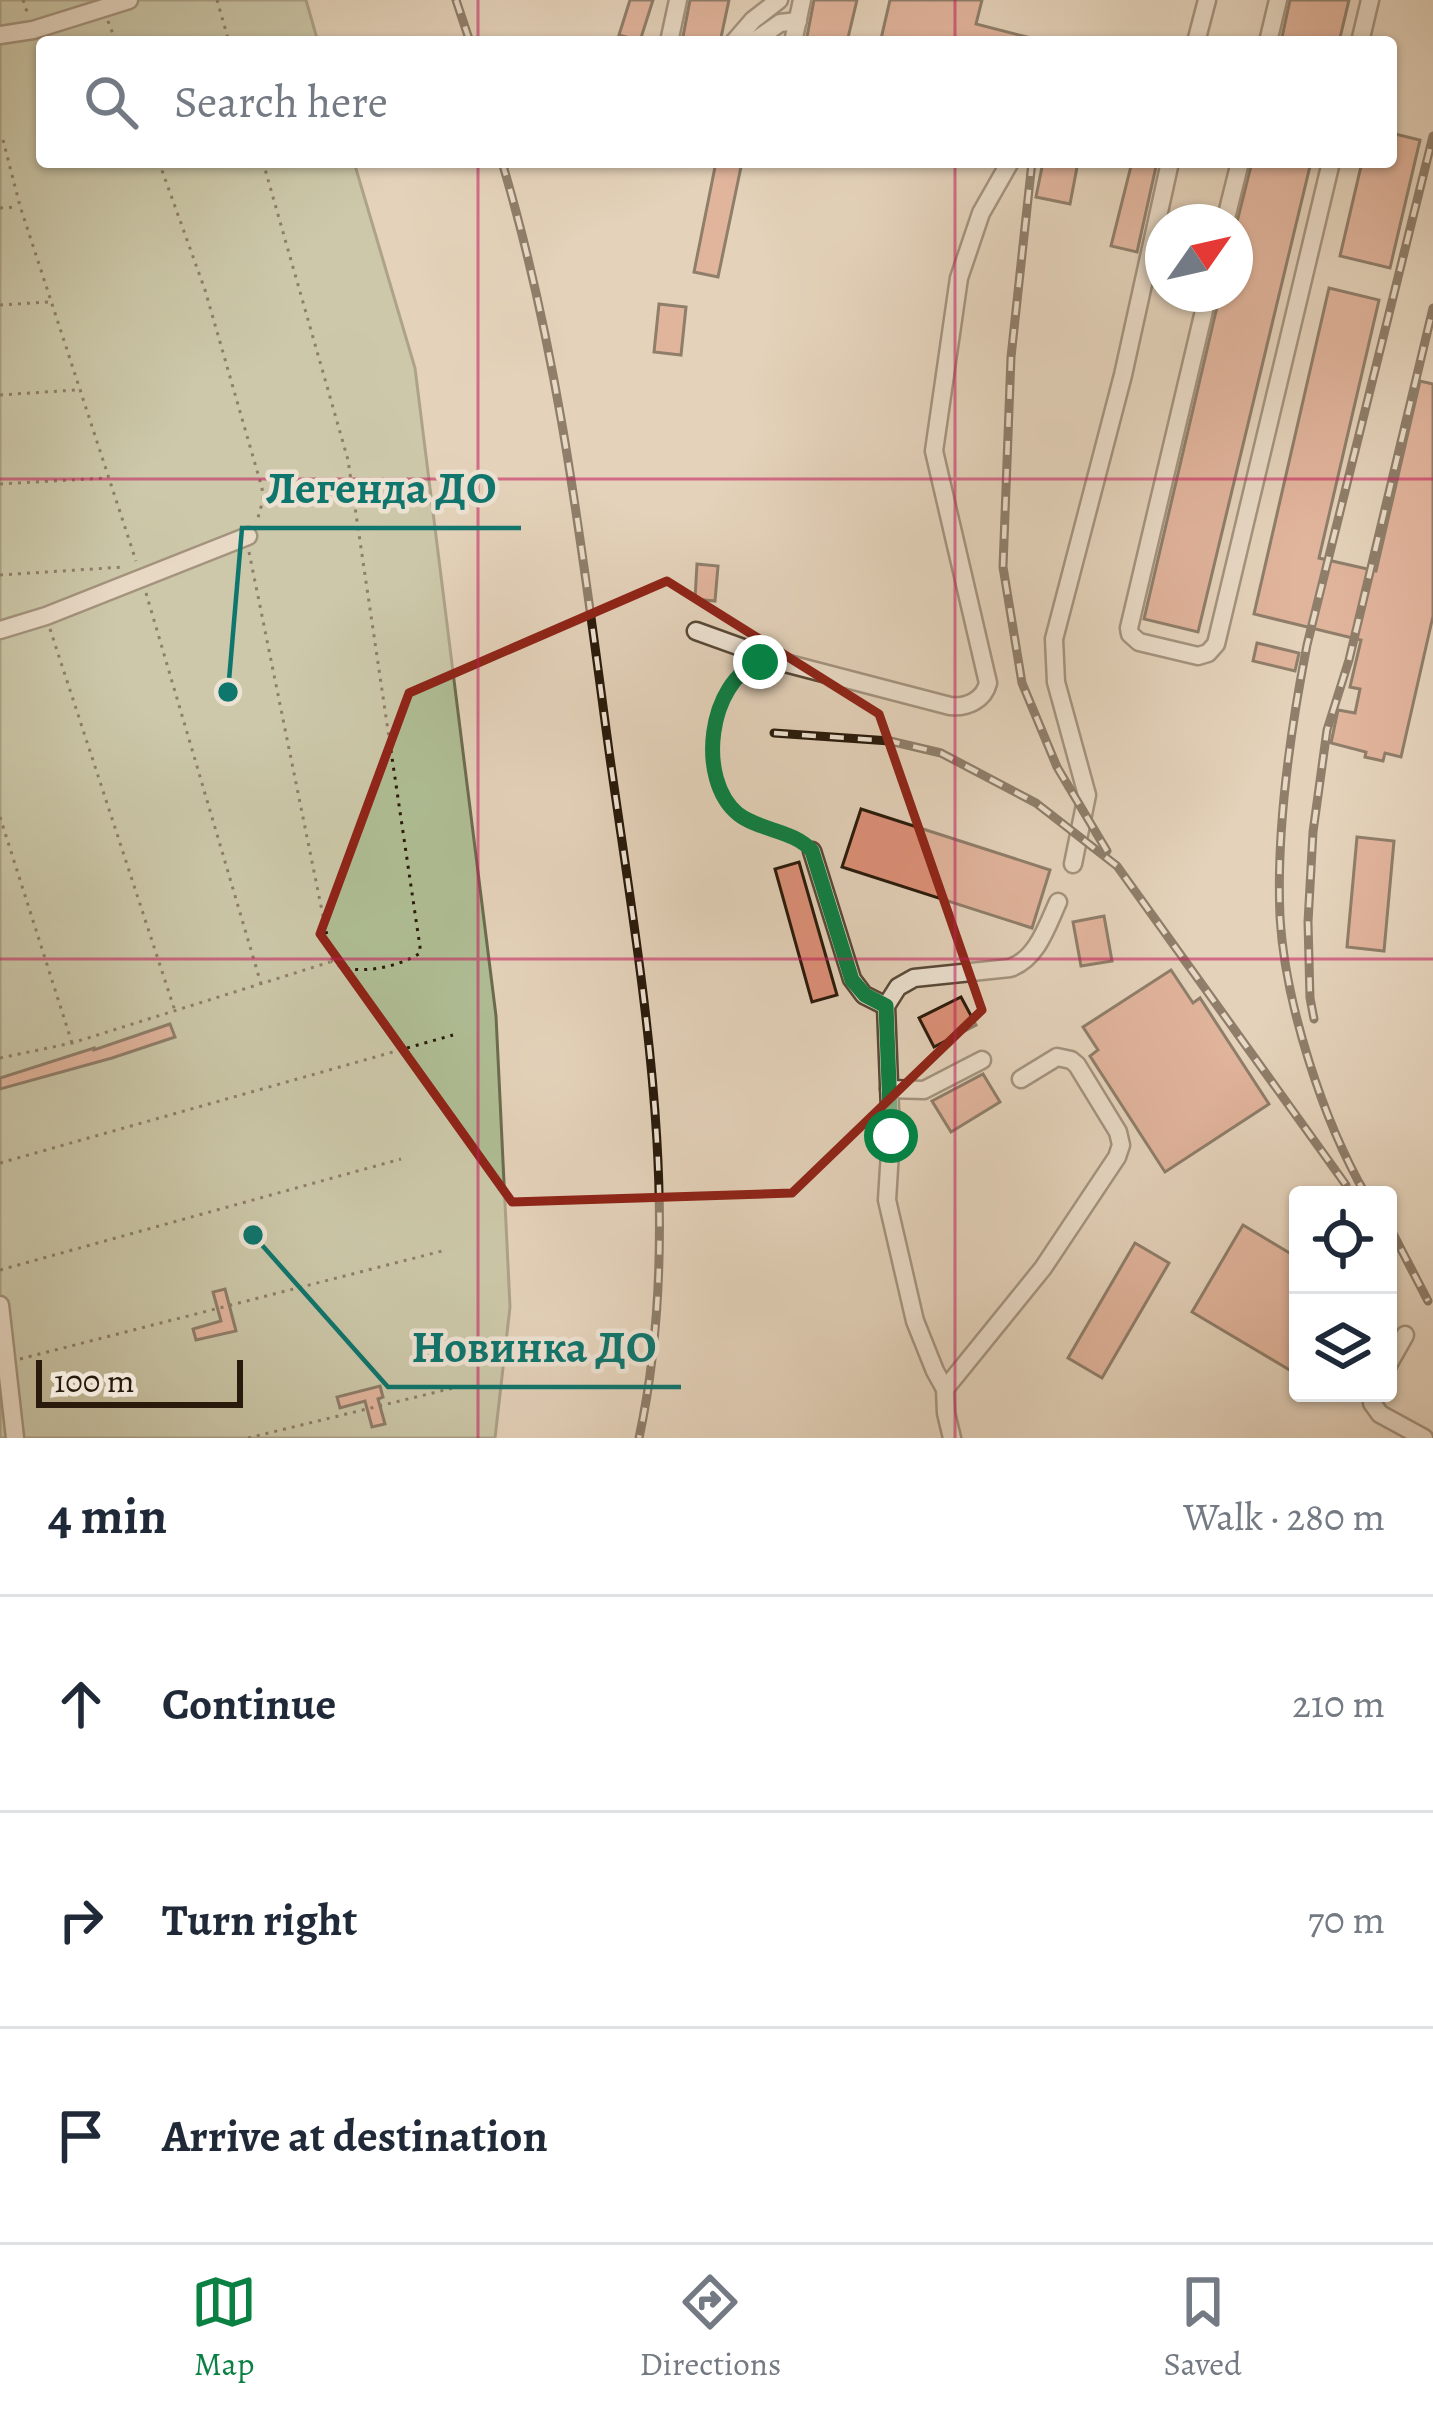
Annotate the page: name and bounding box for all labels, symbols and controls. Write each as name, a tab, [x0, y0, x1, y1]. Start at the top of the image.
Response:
search box	[36, 36, 1397, 168]
icon: search	[78, 69, 144, 135]
text: Search here	[174, 71, 388, 133]
north arrow	[1145, 204, 1253, 312]
callout: Легенда ДО	[242, 447, 521, 528]
text: Легенда ДО	[266, 457, 496, 519]
route end	[733, 635, 787, 689]
route start	[864, 1109, 918, 1163]
map controls	[1289, 1186, 1397, 1402]
button: locate	[1289, 1186, 1397, 1294]
button: layers	[1289, 1294, 1397, 1402]
callout: Новинка ДО	[388, 1306, 681, 1387]
text: Новинка ДО	[412, 1316, 656, 1378]
scale bar	[36, 1354, 243, 1407]
text: 100 m	[54, 1358, 134, 1403]
text: 4 min	[48, 1481, 167, 1551]
text: Walk · 280 m	[1183, 1490, 1385, 1543]
icon: ahead	[48, 1671, 114, 1737]
text: Continue	[162, 1673, 336, 1735]
text: 210 m	[1292, 1677, 1385, 1730]
icon: right	[48, 1887, 114, 1953]
text: Turn right	[162, 1889, 357, 1951]
text: 70 m	[1308, 1893, 1385, 1946]
icon: arrive	[48, 2103, 114, 2169]
text: Arrive at destination	[162, 2105, 548, 2167]
tab: Map	[191, 2269, 257, 2386]
tab: Directions	[640, 2269, 781, 2386]
tab: Saved	[1164, 2269, 1242, 2386]

